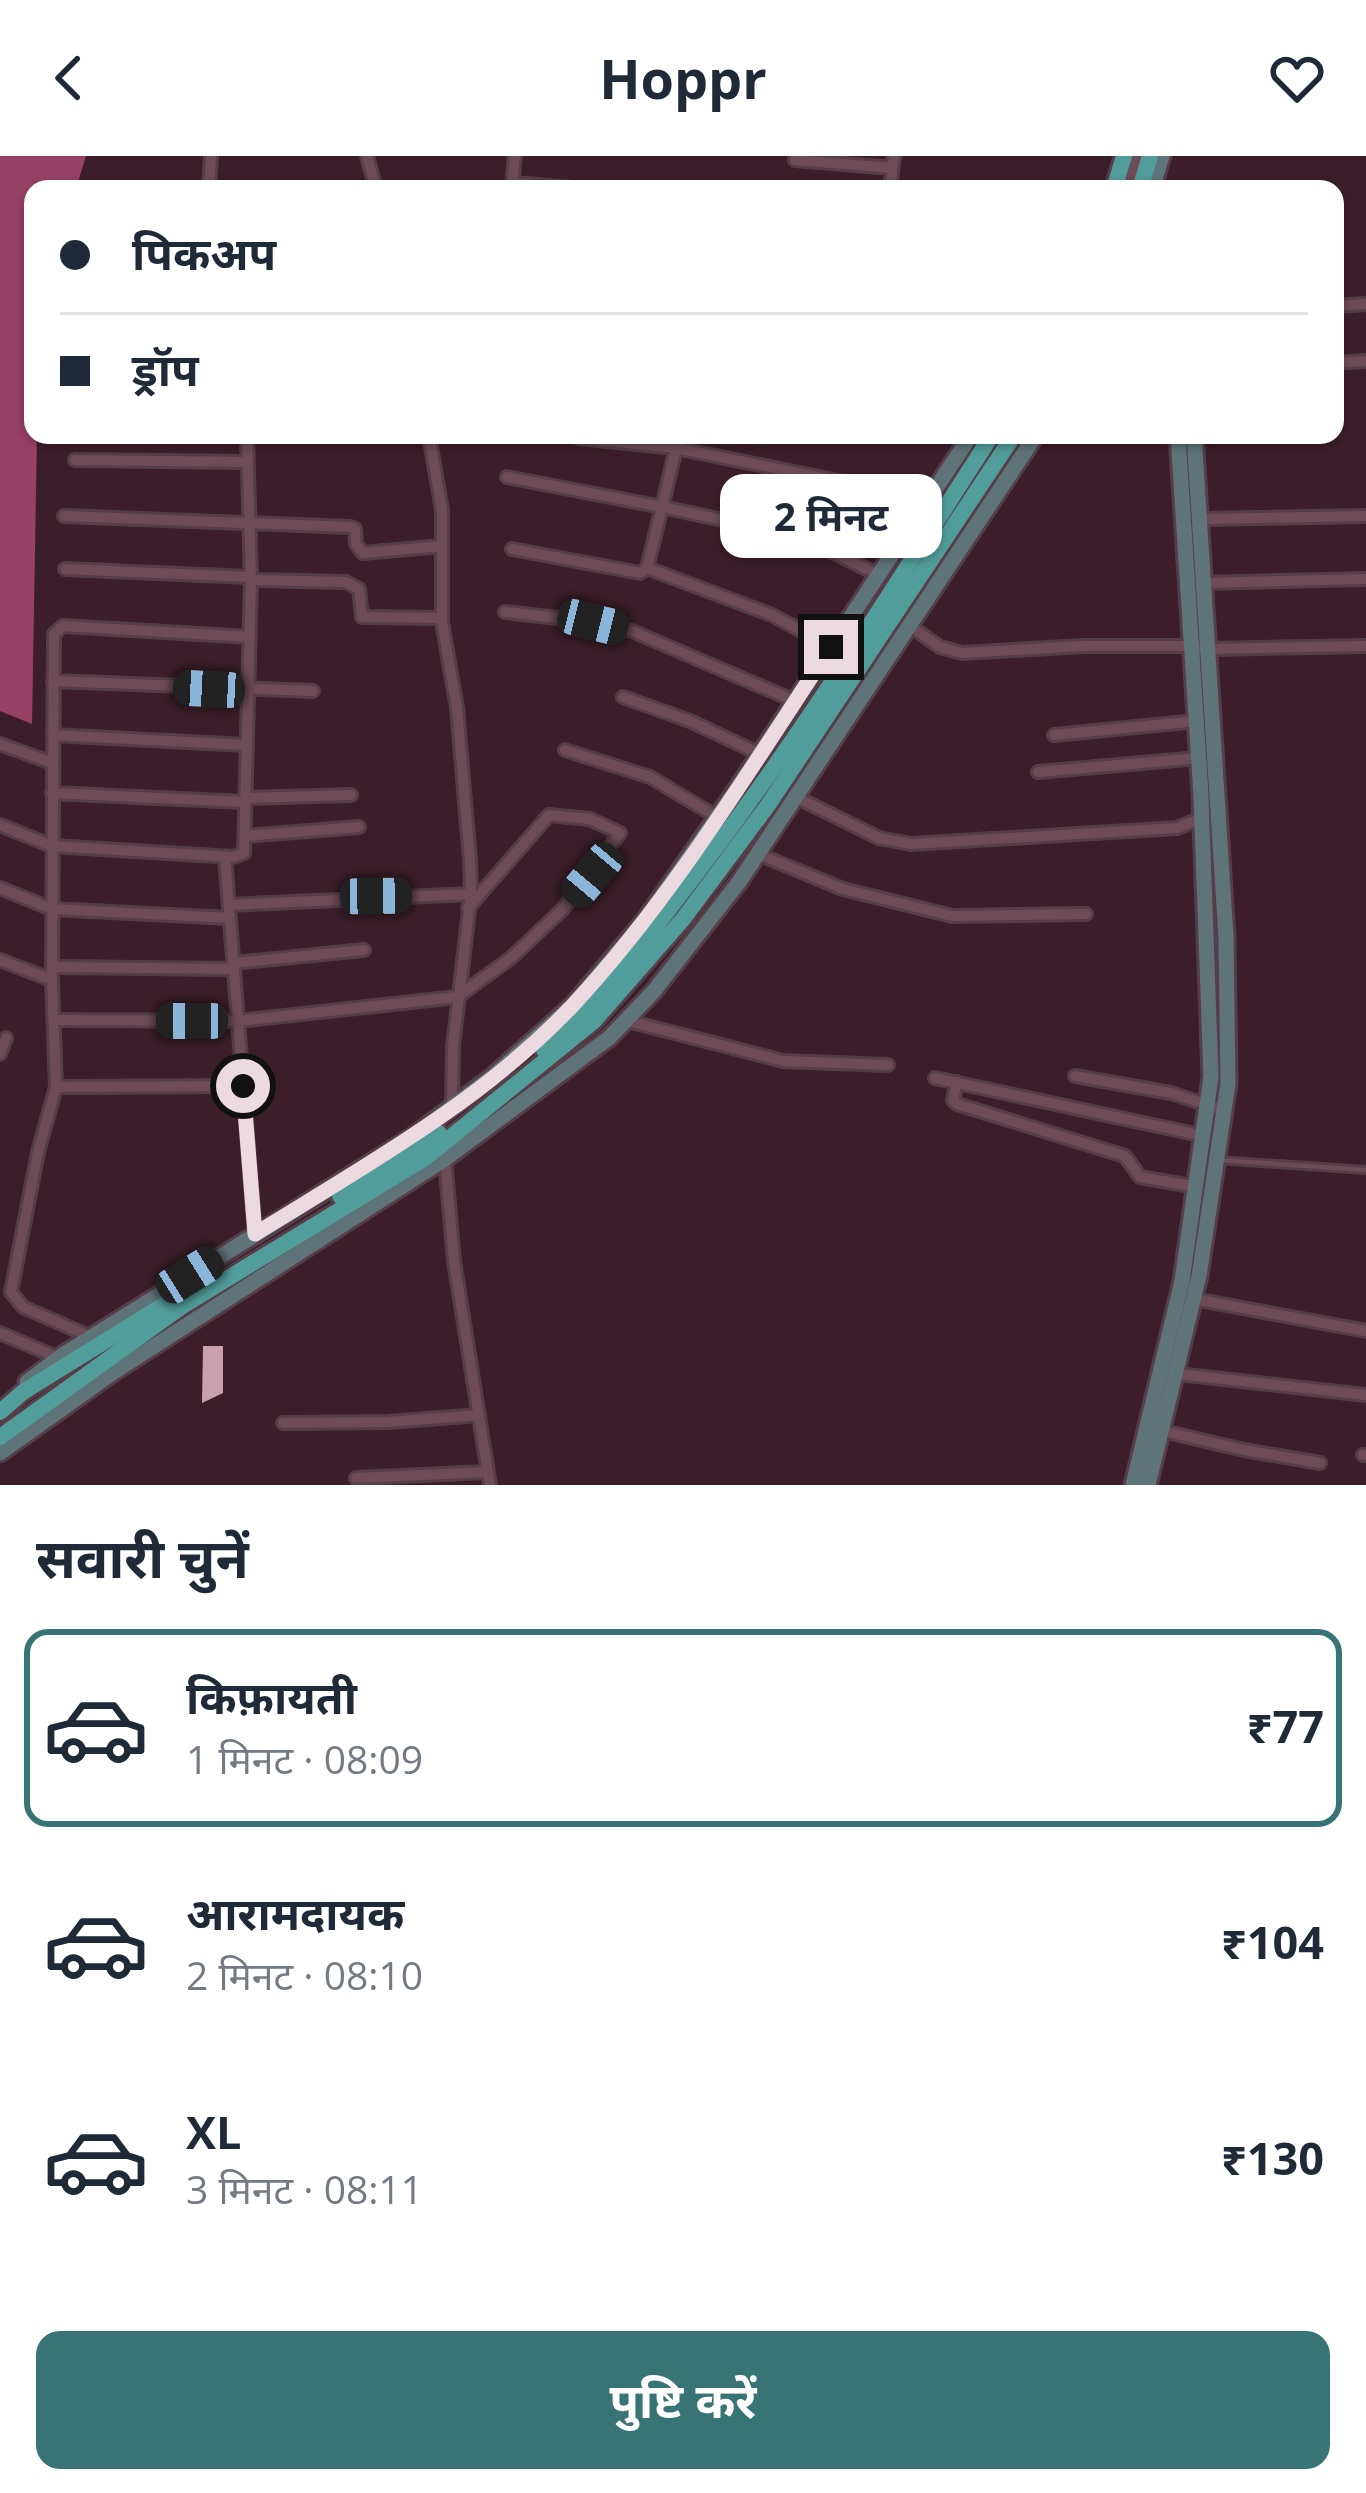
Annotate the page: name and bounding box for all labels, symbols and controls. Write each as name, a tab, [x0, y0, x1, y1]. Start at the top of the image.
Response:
text: Hoppr	[599, 41, 767, 115]
icon: back	[36, 45, 102, 111]
icon: heart	[1264, 45, 1330, 111]
text: पिकअप	[132, 222, 276, 283]
text: ड्रॉप	[132, 338, 199, 399]
callout: 2 मिनट	[720, 473, 942, 557]
text: 2 मिनट	[774, 489, 888, 542]
car	[554, 596, 632, 648]
route end	[804, 620, 858, 674]
car	[172, 669, 246, 709]
car	[555, 836, 629, 914]
car	[340, 877, 412, 915]
car	[156, 1003, 228, 1039]
route start	[216, 1059, 270, 1113]
car	[150, 1241, 230, 1309]
text: सवारी चुनें	[36, 1520, 249, 1594]
text: किफ़ायती	[186, 1666, 357, 1727]
icon: car	[42, 1674, 150, 1782]
text: ₹77	[1247, 1695, 1324, 1756]
text: 1 मिनट · 08:09	[186, 1732, 423, 1785]
text: आरामदायक	[186, 1882, 404, 1943]
icon: car	[42, 1890, 150, 1998]
text: ₹104	[1221, 1911, 1324, 1972]
text: 2 मिनट · 08:10	[186, 1948, 423, 2001]
text: XL	[186, 2101, 241, 2162]
icon: car	[42, 2106, 150, 2214]
text: ₹130	[1221, 2127, 1324, 2188]
text: 3 मिनट · 08:11	[186, 2162, 423, 2215]
button: पुष्टि करें	[36, 2331, 1330, 2469]

